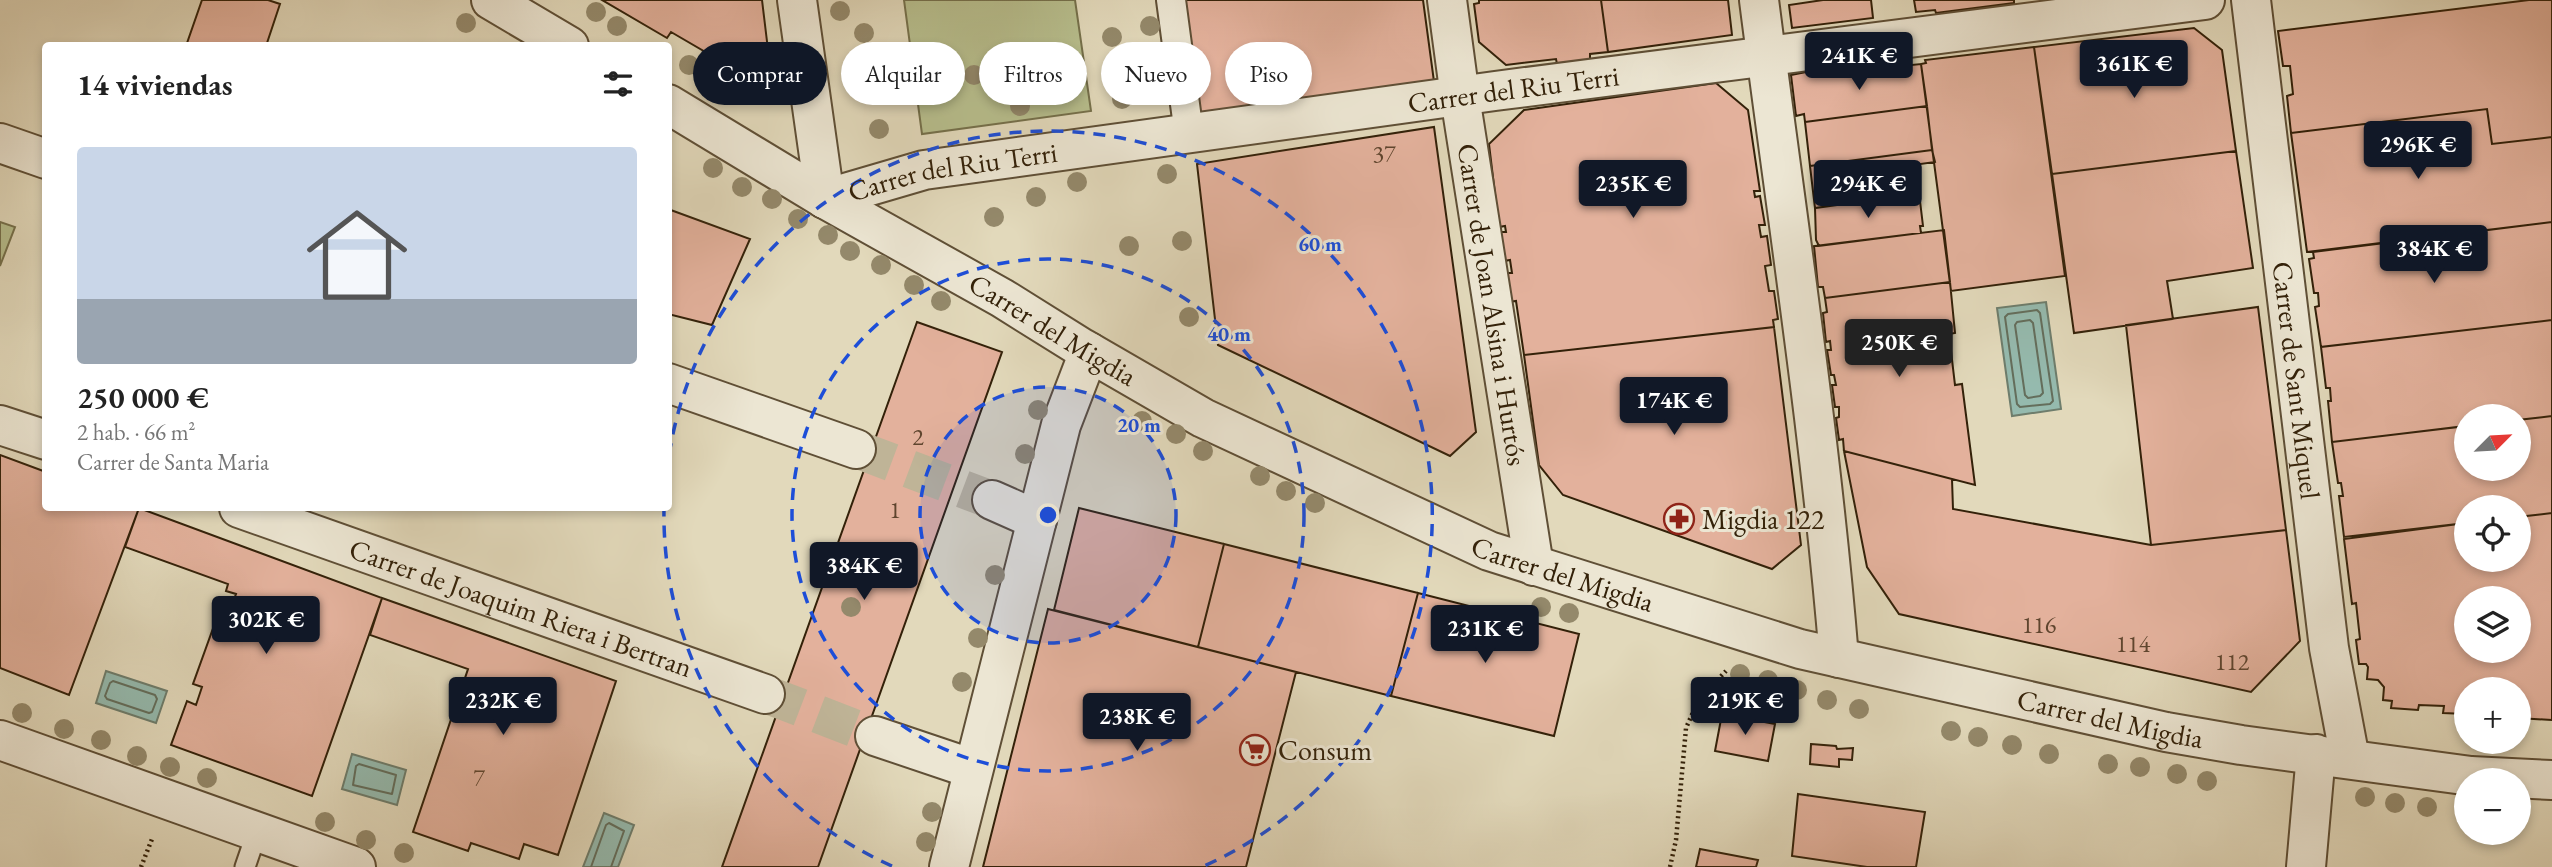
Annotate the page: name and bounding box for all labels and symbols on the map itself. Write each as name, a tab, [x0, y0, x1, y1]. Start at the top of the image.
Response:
pin: 241K €	[1802, 32, 1916, 92]
pin: 361K €	[2077, 41, 2191, 100]
street label: Carrer del Riu Terri	[1405, 57, 1621, 121]
pin: 296K €	[2361, 122, 2475, 181]
street label: Carrer del Riu Terri	[844, 134, 1060, 209]
house number: 37	[1372, 138, 1396, 169]
street label: Carrer de Joan Alsina i Hurtós	[1450, 141, 1536, 468]
pin: 235K €	[1576, 160, 1690, 220]
pin: 294K €	[1811, 160, 1925, 220]
pin: 384K €	[2377, 226, 2491, 285]
text: 60 m	[1298, 230, 1342, 257]
street label: Carrer de Sant Miquel	[2265, 259, 2329, 501]
street label: Carrer del Migdia	[963, 265, 1144, 394]
text: 40 m	[1207, 320, 1251, 347]
pin: 250K €	[1842, 320, 1956, 379]
pin: 174K €	[1617, 378, 1731, 437]
north arrow	[2454, 404, 2530, 481]
text: 20 m	[1117, 411, 1161, 438]
house number: 2	[912, 421, 924, 452]
house number: 1	[889, 494, 901, 525]
place label: Migdia 122	[1702, 501, 1825, 537]
pharmacy icon: Migdia 122	[1662, 502, 1696, 536]
centre of rings	[1036, 503, 1060, 527]
street label: Carrer del Migdia	[1465, 527, 1659, 620]
street label: Carrer de Joaquim Riera i Bertran	[345, 530, 697, 685]
pin: 384K €	[807, 542, 921, 602]
pin: 302K €	[209, 596, 323, 656]
pin: 231K €	[1428, 606, 1542, 665]
house number: 116	[2022, 609, 2056, 640]
house number: 114	[2116, 628, 2151, 659]
house number: 112	[2215, 646, 2250, 677]
pin: 232K €	[446, 678, 560, 737]
pin: 219K €	[1688, 678, 1802, 737]
street label: Carrer del Migdia	[2014, 681, 2207, 756]
pin: 238K €	[1080, 694, 1194, 753]
place label: Consum	[1278, 732, 1372, 768]
supermarket icon: Consum	[1238, 733, 1272, 767]
house number: 7	[473, 762, 485, 793]

